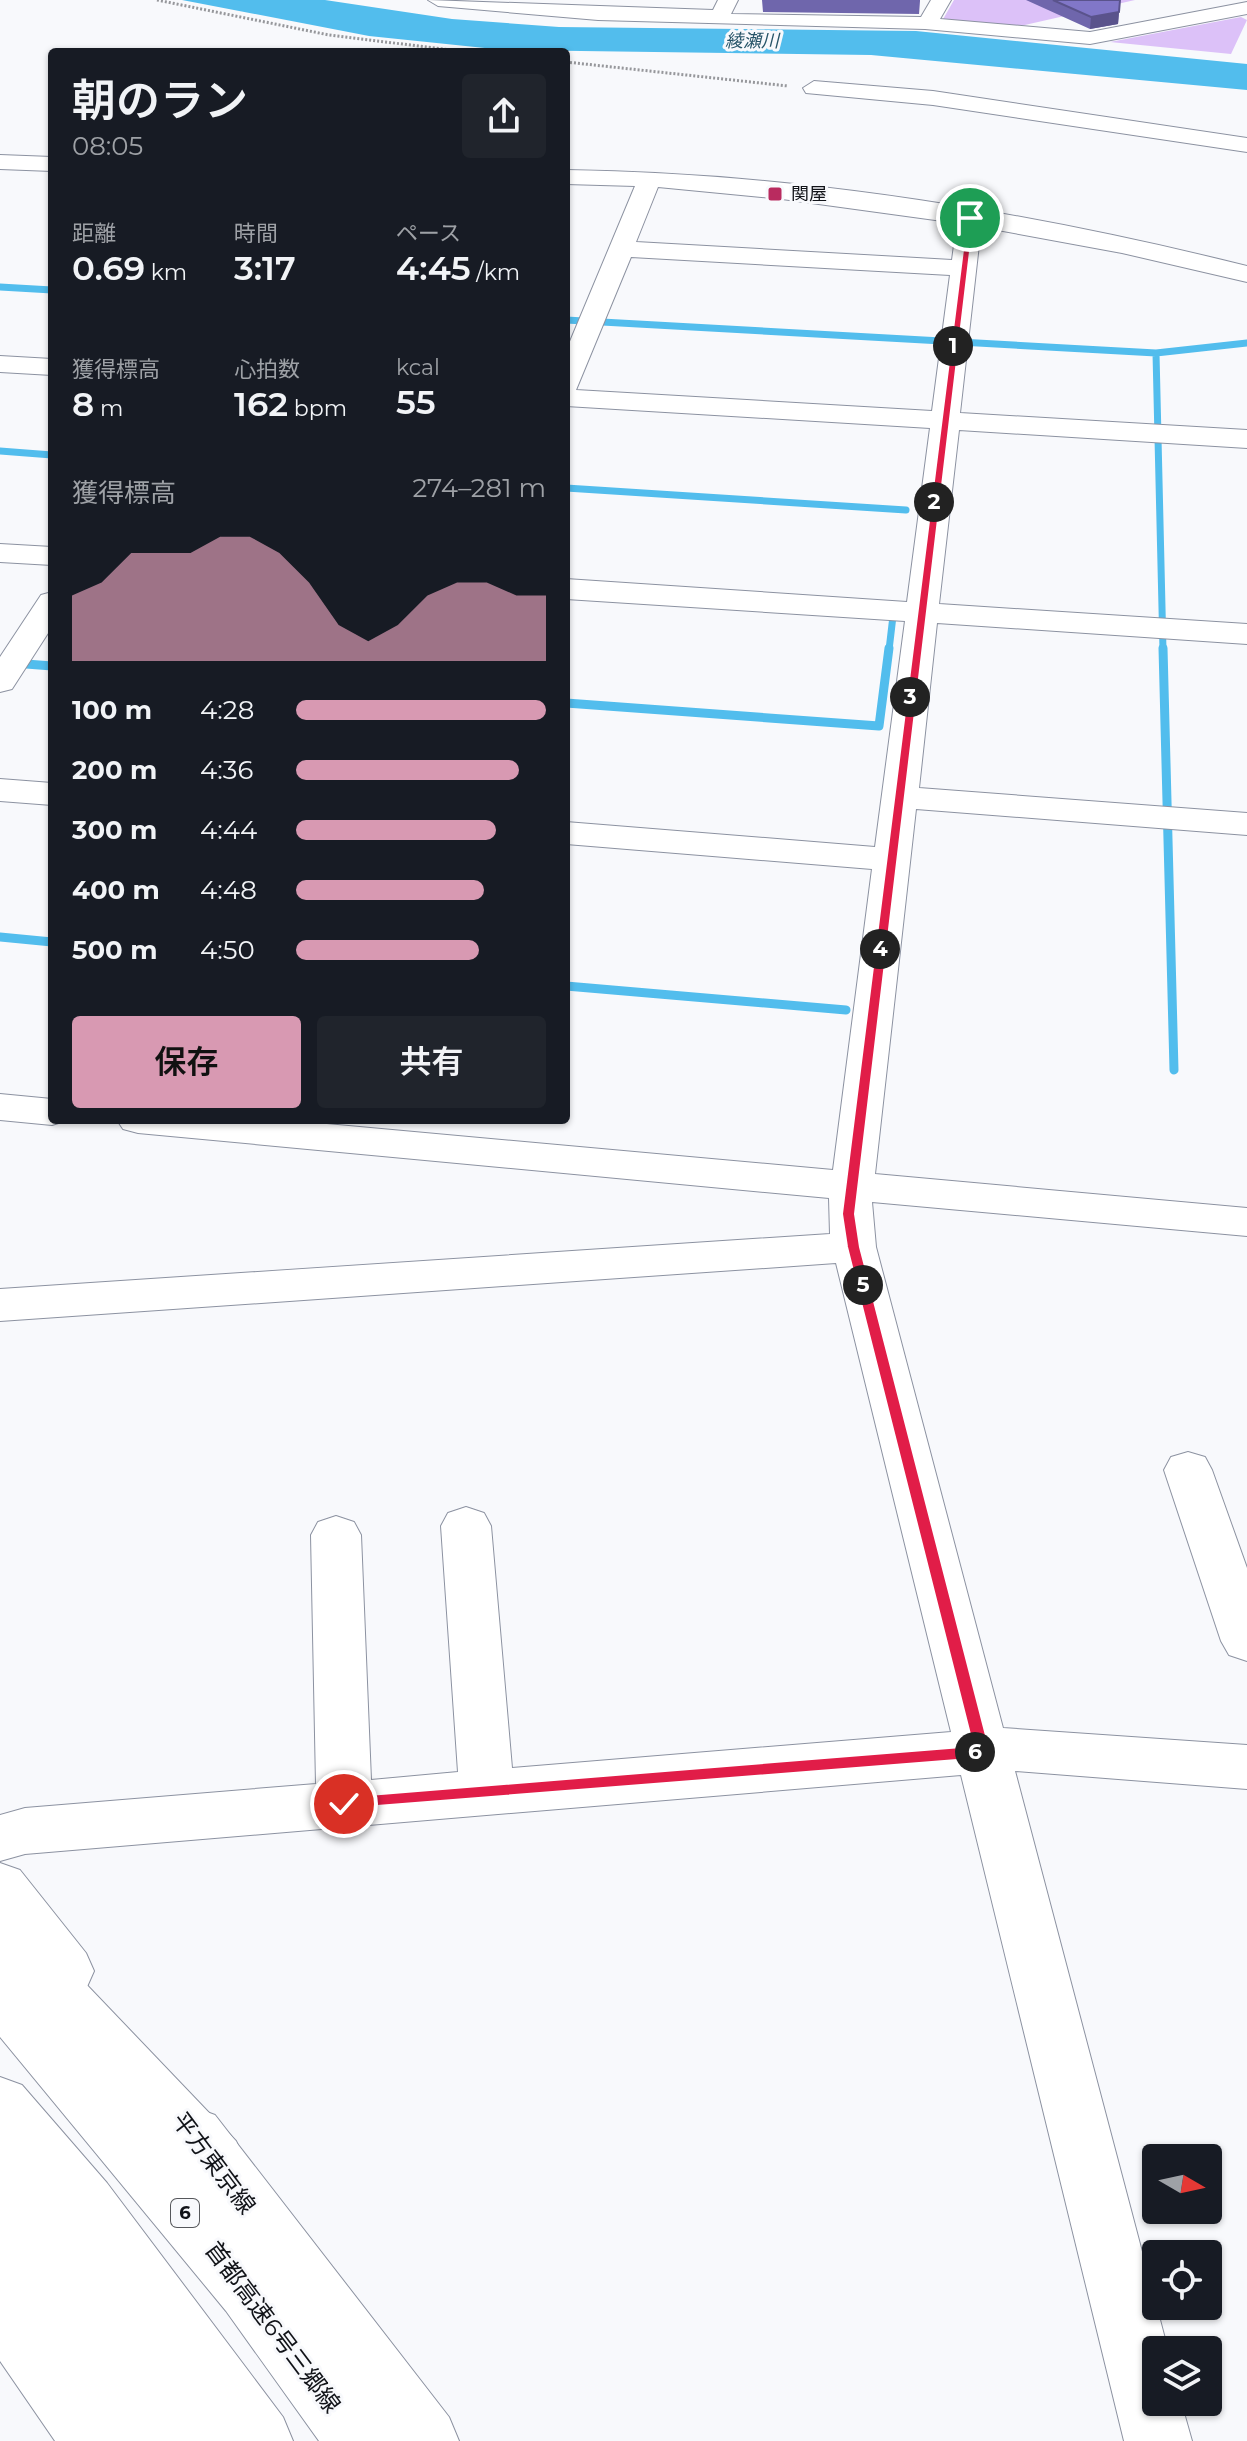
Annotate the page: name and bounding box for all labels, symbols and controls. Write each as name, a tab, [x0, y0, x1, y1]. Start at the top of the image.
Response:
water label: 綾瀬川	[725, 30, 781, 52]
text: 朝のラン	[72, 73, 248, 127]
button: share	[462, 74, 546, 158]
text: 08:05	[72, 130, 143, 162]
place label: 関屋	[791, 183, 827, 205]
pin	[936, 184, 1004, 252]
marker: 関屋	[766, 185, 784, 203]
icon: arrive	[948, 196, 992, 240]
text: 距離	[72, 220, 116, 247]
text: 時間	[234, 220, 278, 247]
text: ペース	[396, 220, 461, 247]
text: 0.69	[72, 247, 145, 289]
text: 3:17	[234, 247, 296, 289]
text: 4:45	[396, 247, 471, 289]
text: km	[145, 259, 187, 286]
text: /km	[471, 259, 520, 286]
pin: 1	[933, 326, 973, 366]
text: 1	[949, 332, 957, 359]
text: kcal	[396, 354, 440, 381]
text: 獲得標高	[72, 356, 160, 383]
text: 心拍数	[234, 356, 300, 383]
text: 55	[396, 381, 436, 423]
text: 8	[72, 383, 94, 425]
text: 162	[234, 383, 288, 425]
text: m	[94, 395, 123, 422]
text: bpm	[288, 395, 347, 422]
text: 274–281 m	[412, 472, 546, 504]
text: 獲得標高	[72, 477, 176, 509]
pin: 2	[914, 482, 954, 522]
text: 2	[928, 488, 940, 515]
pin: 3	[890, 677, 930, 717]
text: 3	[903, 683, 917, 710]
text: 100 m	[72, 694, 152, 726]
text: 4:28	[200, 694, 254, 726]
text: 200 m	[72, 754, 157, 786]
text: 4:36	[200, 754, 253, 786]
text: 300 m	[72, 814, 157, 846]
text: 4:44	[200, 814, 257, 846]
text: 400 m	[72, 874, 160, 906]
text: 4:48	[200, 874, 257, 906]
pin: 4	[860, 929, 900, 969]
text: 500 m	[72, 934, 157, 966]
text: 4:50	[200, 934, 255, 966]
text: 4	[872, 935, 888, 962]
button: 保存	[72, 1016, 301, 1108]
button: 共有	[317, 1016, 546, 1108]
pin: 5	[843, 1265, 883, 1305]
text: 5	[856, 1271, 870, 1298]
pin: 6	[955, 1732, 995, 1772]
text: 6	[968, 1738, 982, 1765]
pin	[310, 1770, 378, 1838]
icon: check	[322, 1782, 366, 1826]
street label: 平方東京線	[166, 2106, 262, 2220]
north arrow	[1142, 2144, 1222, 2224]
map controls	[1142, 2144, 1222, 2416]
road number: 6	[171, 2199, 199, 2227]
street label: 首都高速6号三郷線	[199, 2236, 347, 2418]
button: locate	[1142, 2240, 1222, 2320]
button: layers	[1142, 2336, 1222, 2416]

